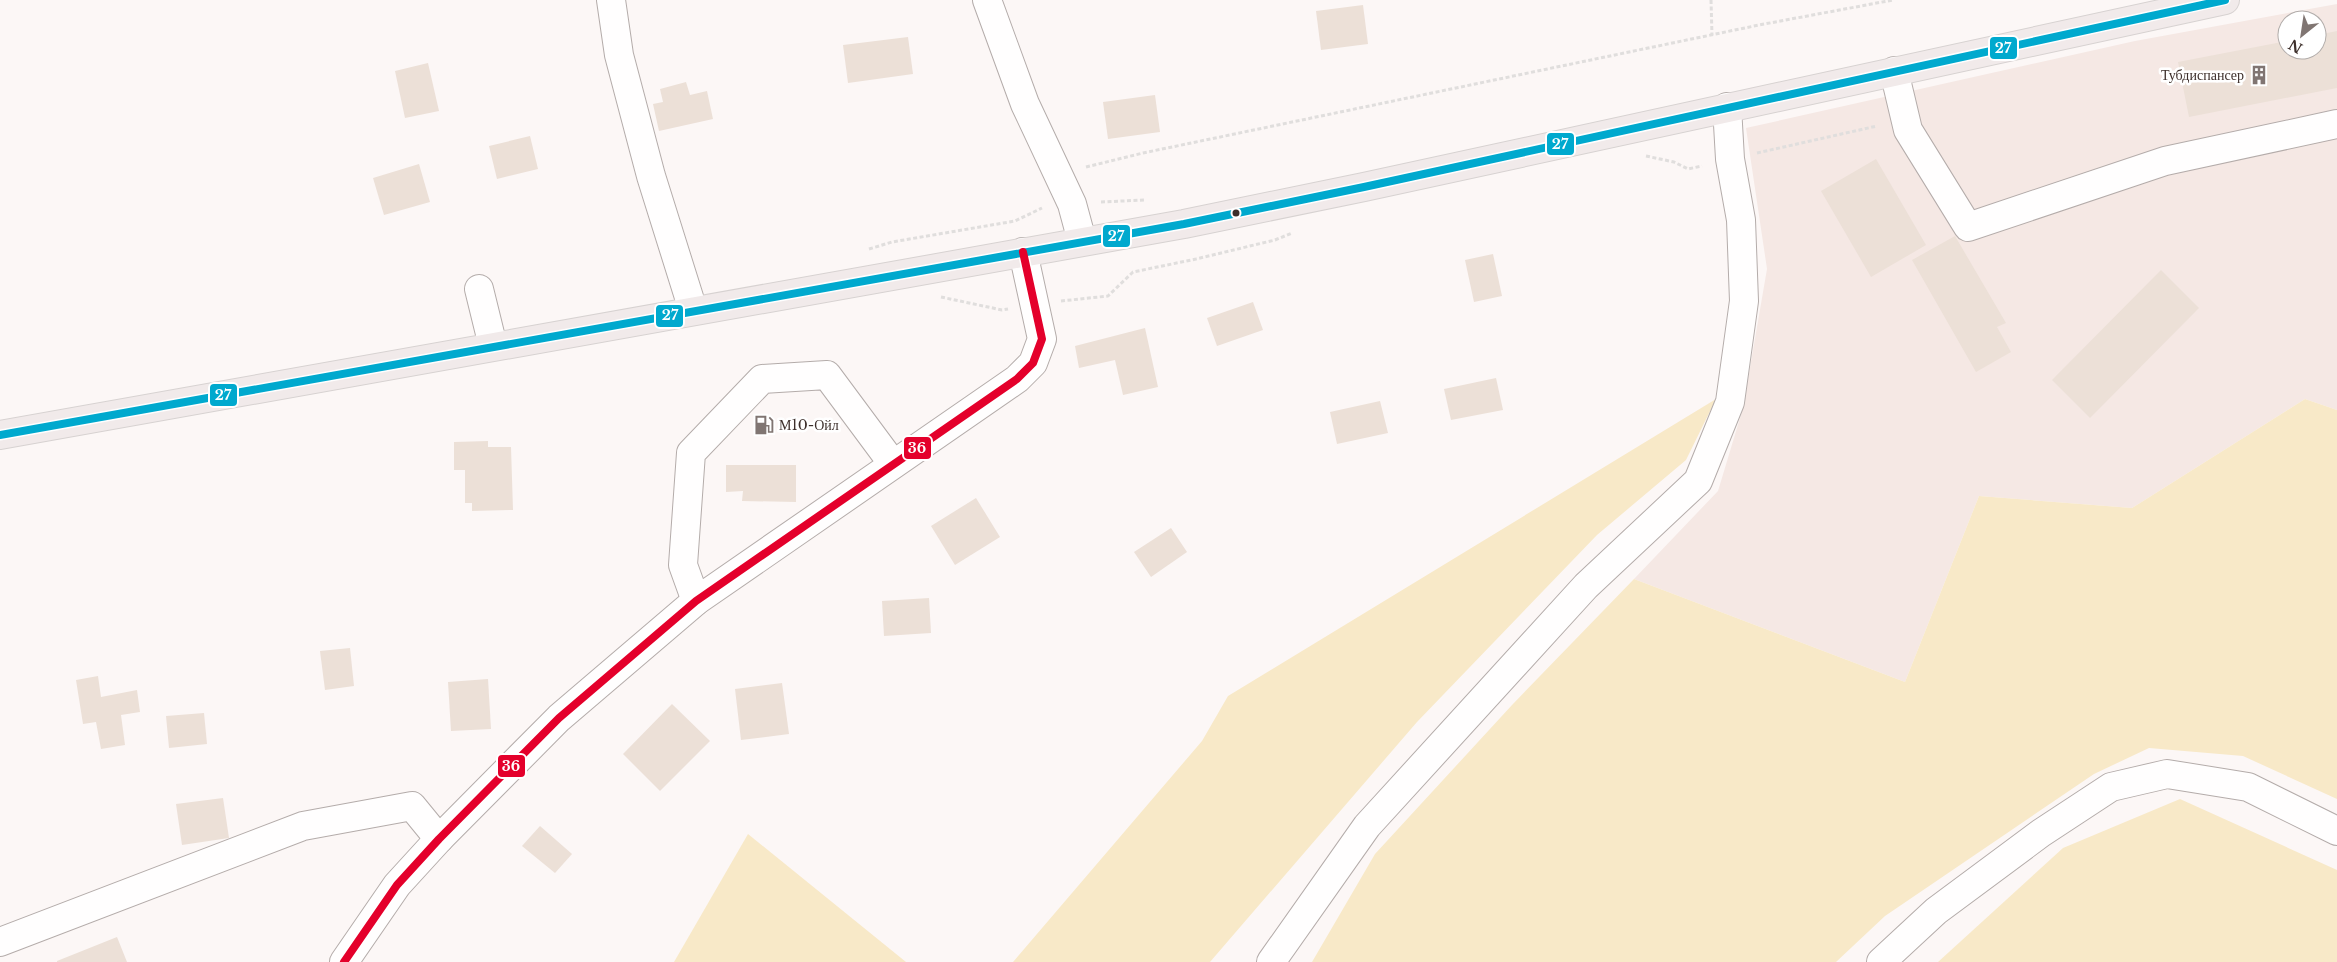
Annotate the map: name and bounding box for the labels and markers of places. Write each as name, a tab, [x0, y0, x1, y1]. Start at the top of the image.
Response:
building icon: Тубдиспансер	[2248, 64, 2270, 86]
place label: Тубдиспансер	[2161, 66, 2244, 84]
unlabelled marker	[1231, 208, 1241, 218]
fuel station icon: М10-Ойл	[753, 414, 775, 436]
place label: М10-Ойл	[779, 416, 839, 434]

